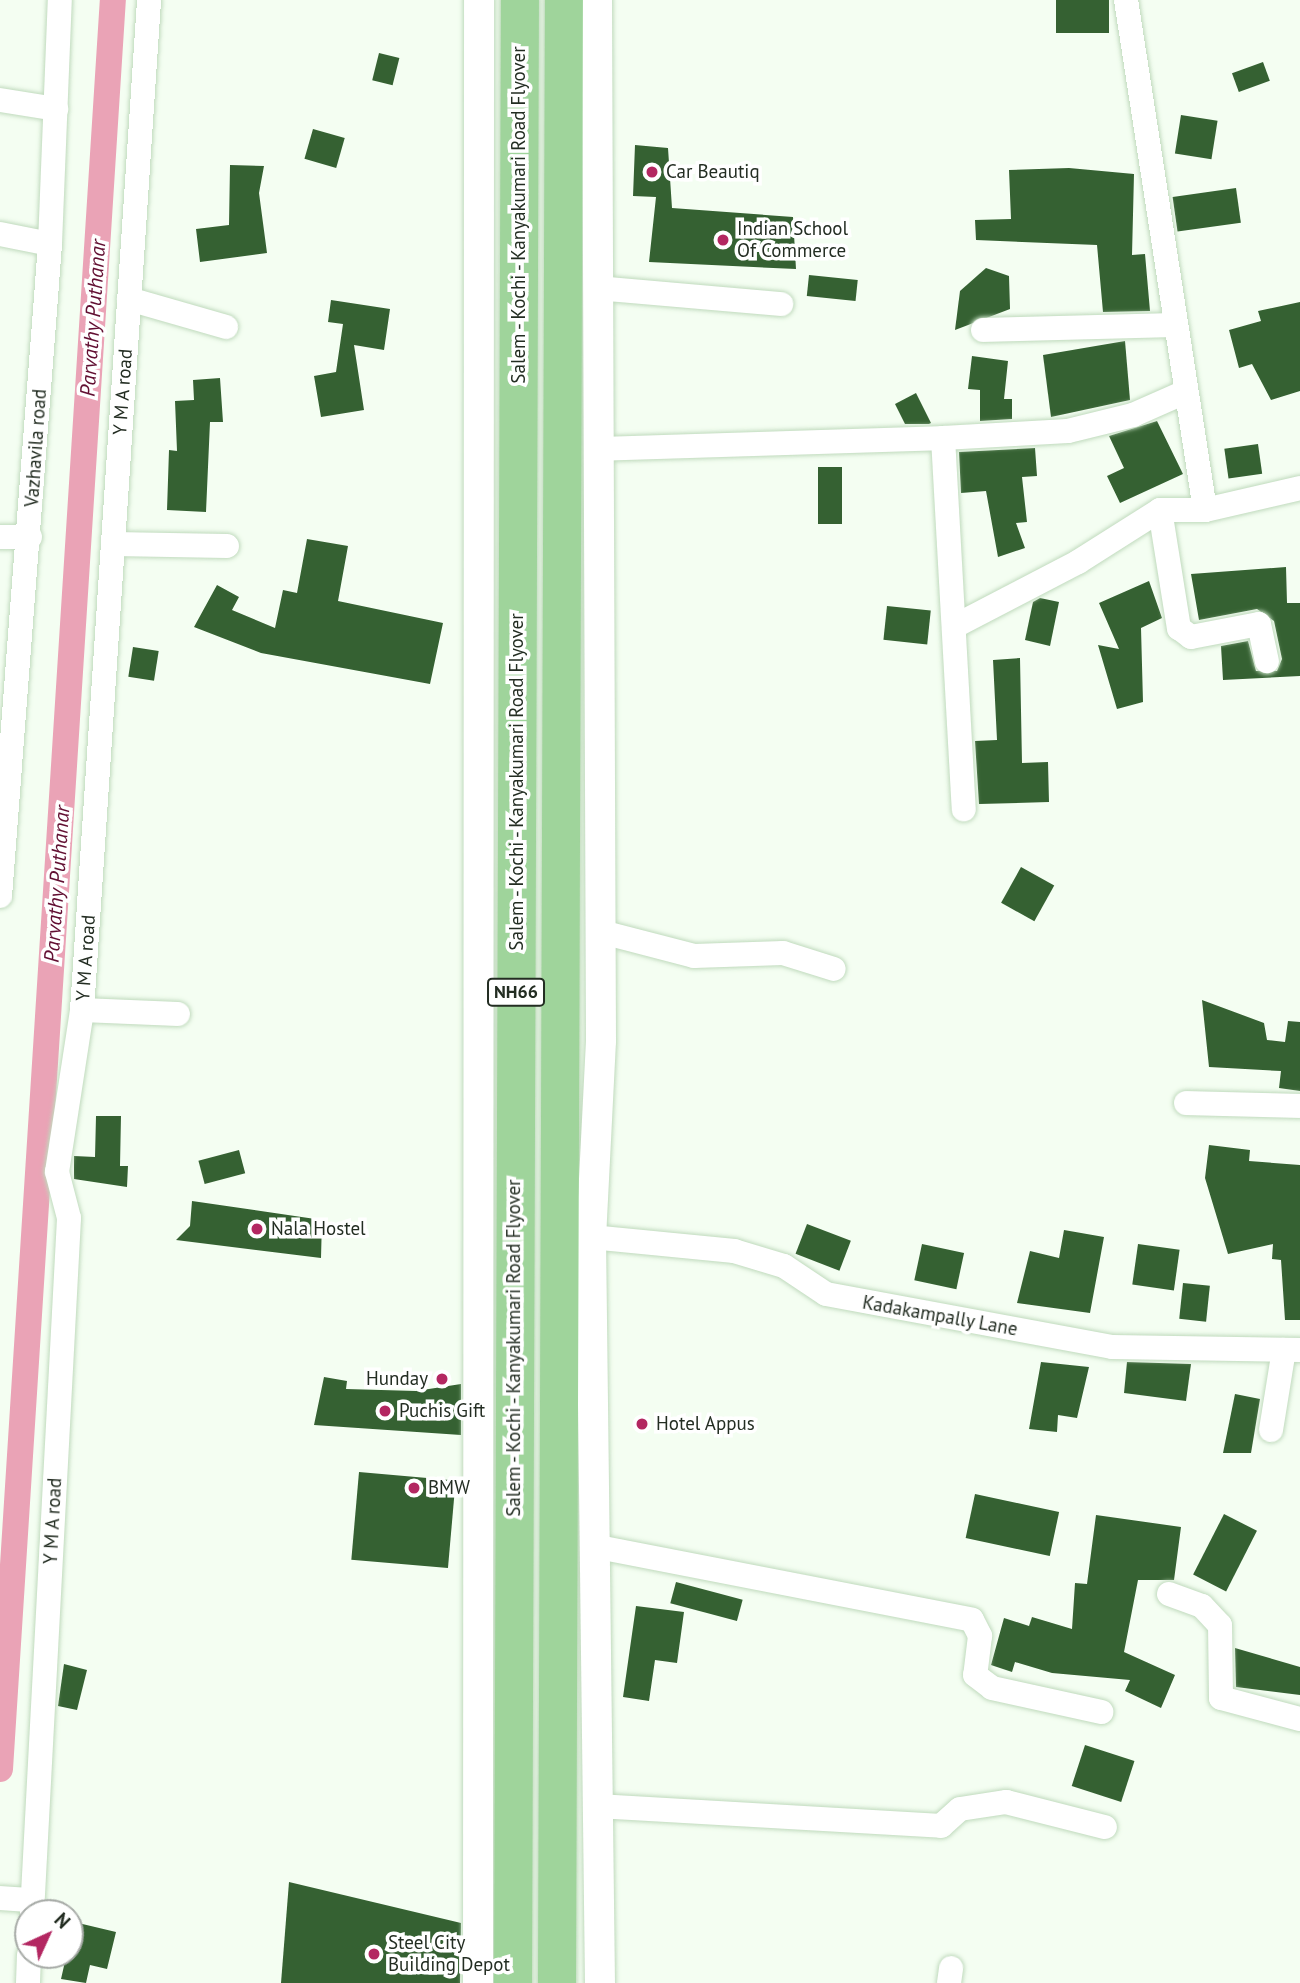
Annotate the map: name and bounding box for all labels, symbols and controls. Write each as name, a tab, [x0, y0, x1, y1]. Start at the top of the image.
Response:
street label: Salem - Kochi - Kanyakumari Road Flyover	[508, 43, 530, 387]
place label: Car Beautiq	[666, 161, 760, 183]
marker: Car Beautiq	[644, 164, 660, 180]
place label: Indian School Of Commerce	[737, 218, 848, 262]
marker: Indian School Of Commerce	[715, 232, 731, 248]
water label: Parvathy Puthanar	[75, 238, 111, 398]
street label: Y M A road	[109, 347, 137, 437]
street label: Vazhavila road	[21, 388, 51, 508]
street label: Salem - Kochi - Kanyakumari Road Flyover	[506, 610, 528, 954]
water label: Parvathy Puthanar	[39, 804, 75, 964]
street label: Y M A road	[72, 913, 100, 1003]
road number: NH66	[486, 978, 546, 1007]
street label: Salem - Kochi - Kanyakumari Road Flyover	[503, 1176, 525, 1520]
place label: Nala Hostel	[271, 1218, 366, 1240]
marker: Nala Hostel	[249, 1221, 265, 1237]
street label: Kadakampally Lane	[860, 1291, 1020, 1341]
place label: Hunday	[366, 1368, 428, 1390]
marker: Hunday	[434, 1371, 450, 1387]
place label: Puchis Gift	[399, 1400, 485, 1422]
marker: Puchis Gift	[377, 1403, 393, 1419]
place label: Hotel Appus	[656, 1413, 755, 1435]
marker: Hotel Appus	[634, 1416, 650, 1432]
street label: Y M A road	[39, 1476, 67, 1566]
place label: BMW	[428, 1477, 470, 1499]
marker: BMW	[406, 1480, 422, 1496]
north arrow	[14, 1899, 84, 1969]
text: N	[50, 1908, 75, 1933]
place label: Steel City Building Depot	[388, 1932, 510, 1976]
marker: Steel City Building Depot	[366, 1946, 382, 1962]

